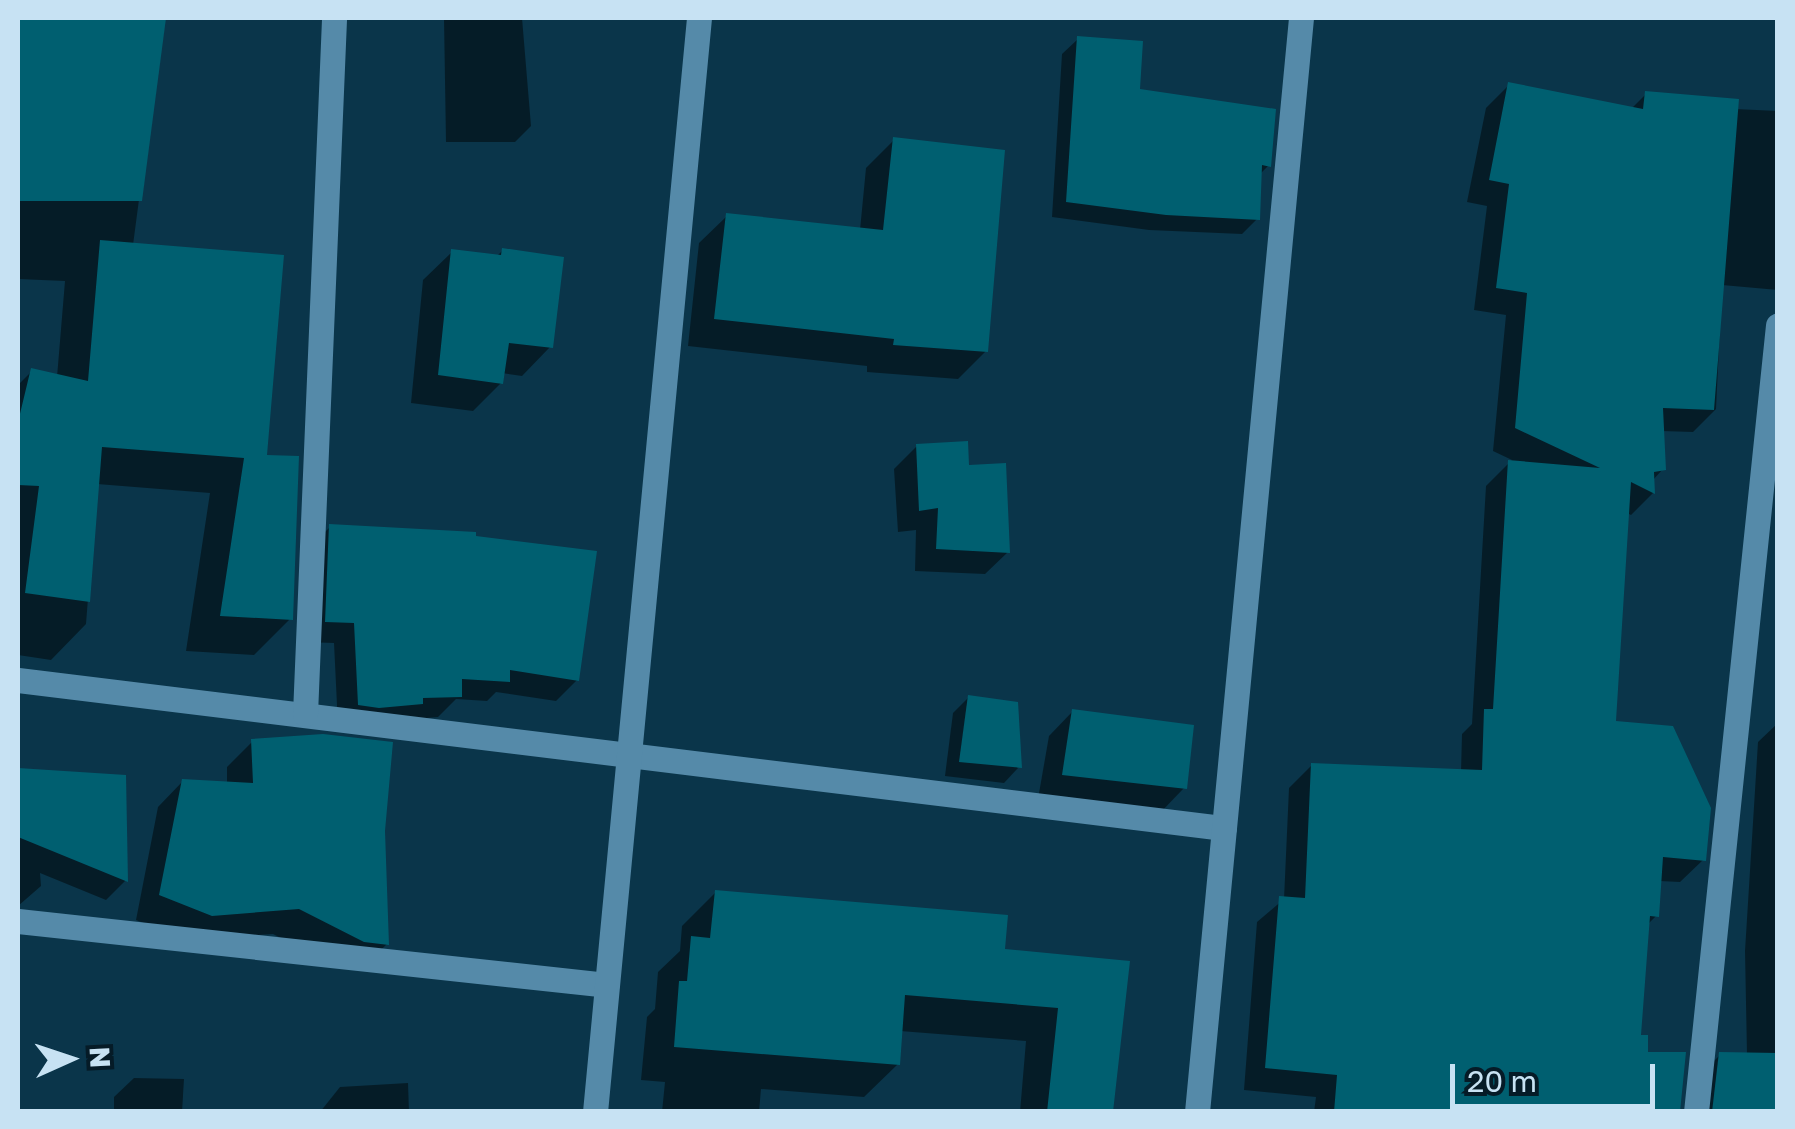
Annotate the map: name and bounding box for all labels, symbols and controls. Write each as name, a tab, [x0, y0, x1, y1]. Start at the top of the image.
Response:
north arrow	[20, 1009, 120, 1109]
scale bar	[1455, 1044, 1660, 1106]
text: N	[83, 1046, 117, 1069]
text: 20 m	[1467, 1063, 1537, 1099]

